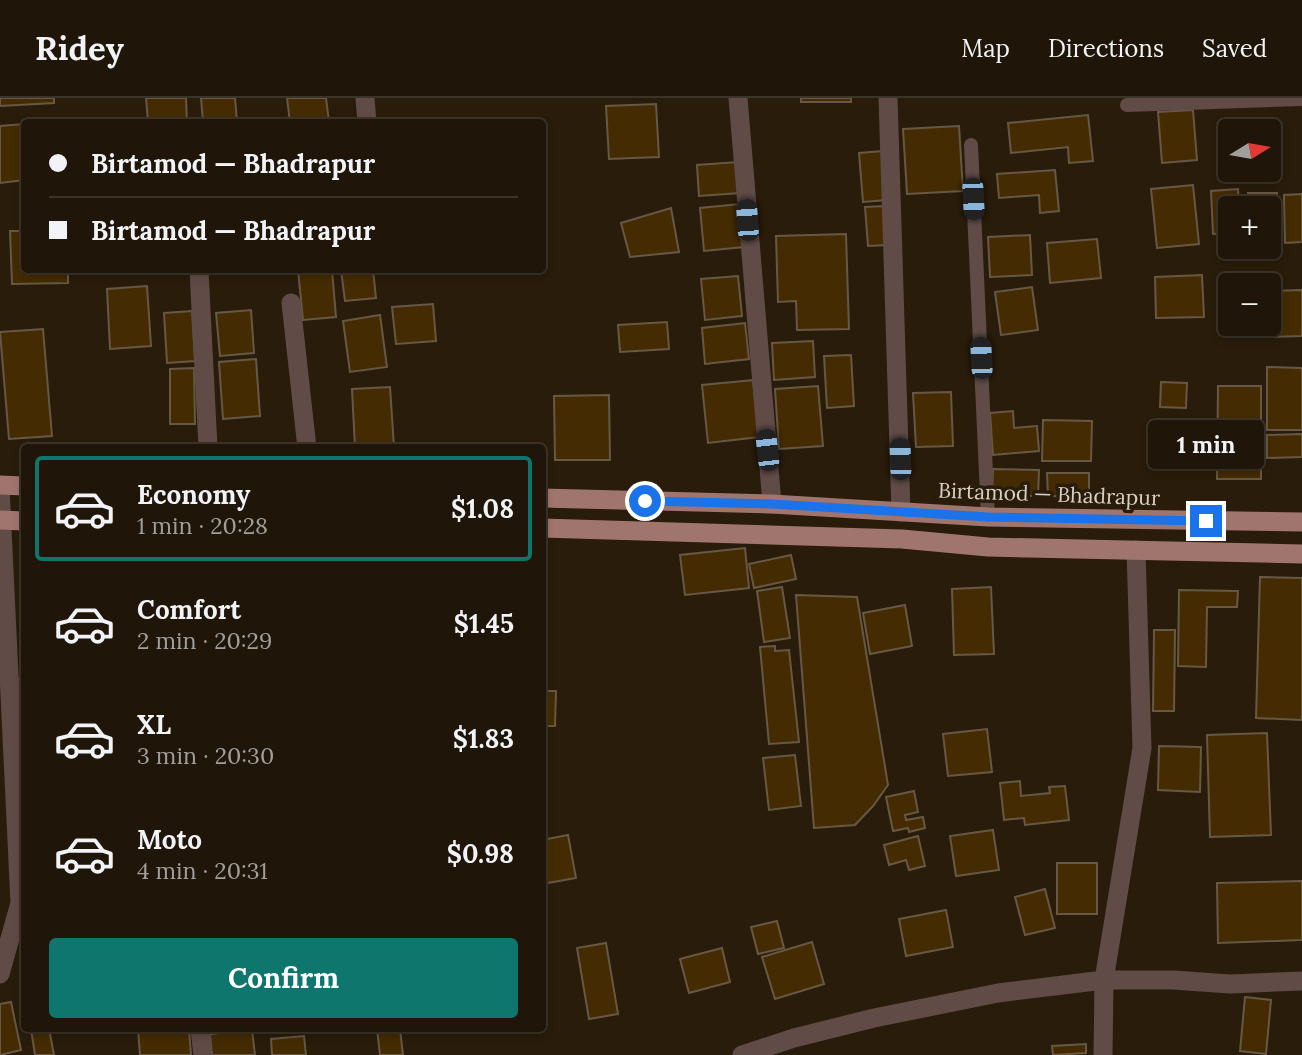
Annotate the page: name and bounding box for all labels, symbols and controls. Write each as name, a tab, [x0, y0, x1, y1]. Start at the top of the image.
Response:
text: Ridey	[35, 27, 124, 69]
text: Map	[961, 33, 1010, 64]
text: Directions	[1048, 33, 1164, 64]
text: Saved	[1202, 33, 1267, 64]
north arrow	[1218, 119, 1281, 182]
map controls	[1218, 119, 1281, 336]
text: Birtamod — Bhadrapur	[91, 147, 375, 180]
car	[962, 177, 985, 221]
button: +	[1218, 196, 1281, 259]
car	[736, 198, 759, 242]
text: Birtamod — Bhadrapur	[91, 214, 375, 247]
button: −	[1218, 273, 1281, 336]
car	[970, 336, 993, 380]
callout: 1 min	[1148, 420, 1264, 468]
car	[755, 428, 780, 472]
text: 1 min	[1177, 430, 1235, 459]
car	[889, 438, 912, 480]
icon: car	[53, 477, 116, 540]
street label: Birtamod — Bhadrapur	[938, 477, 1160, 511]
text: Economy	[137, 478, 250, 511]
route start	[629, 485, 661, 517]
text: $1.08	[451, 492, 514, 525]
route end	[1190, 505, 1222, 537]
text: 1 min · 20:28	[137, 511, 268, 540]
icon: car	[53, 592, 116, 655]
text: Comfort	[137, 593, 241, 626]
text: $1.45	[454, 607, 514, 640]
text: 2 min · 20:29	[137, 626, 272, 655]
icon: car	[53, 707, 116, 770]
text: XL	[137, 708, 171, 741]
text: $1.83	[453, 722, 514, 755]
text: 3 min · 20:30	[137, 741, 274, 770]
icon: car	[53, 822, 116, 885]
text: Moto	[137, 823, 202, 856]
text: $0.98	[447, 837, 514, 870]
text: 4 min · 20:31	[137, 856, 268, 885]
button: Confirm	[49, 938, 518, 1018]

